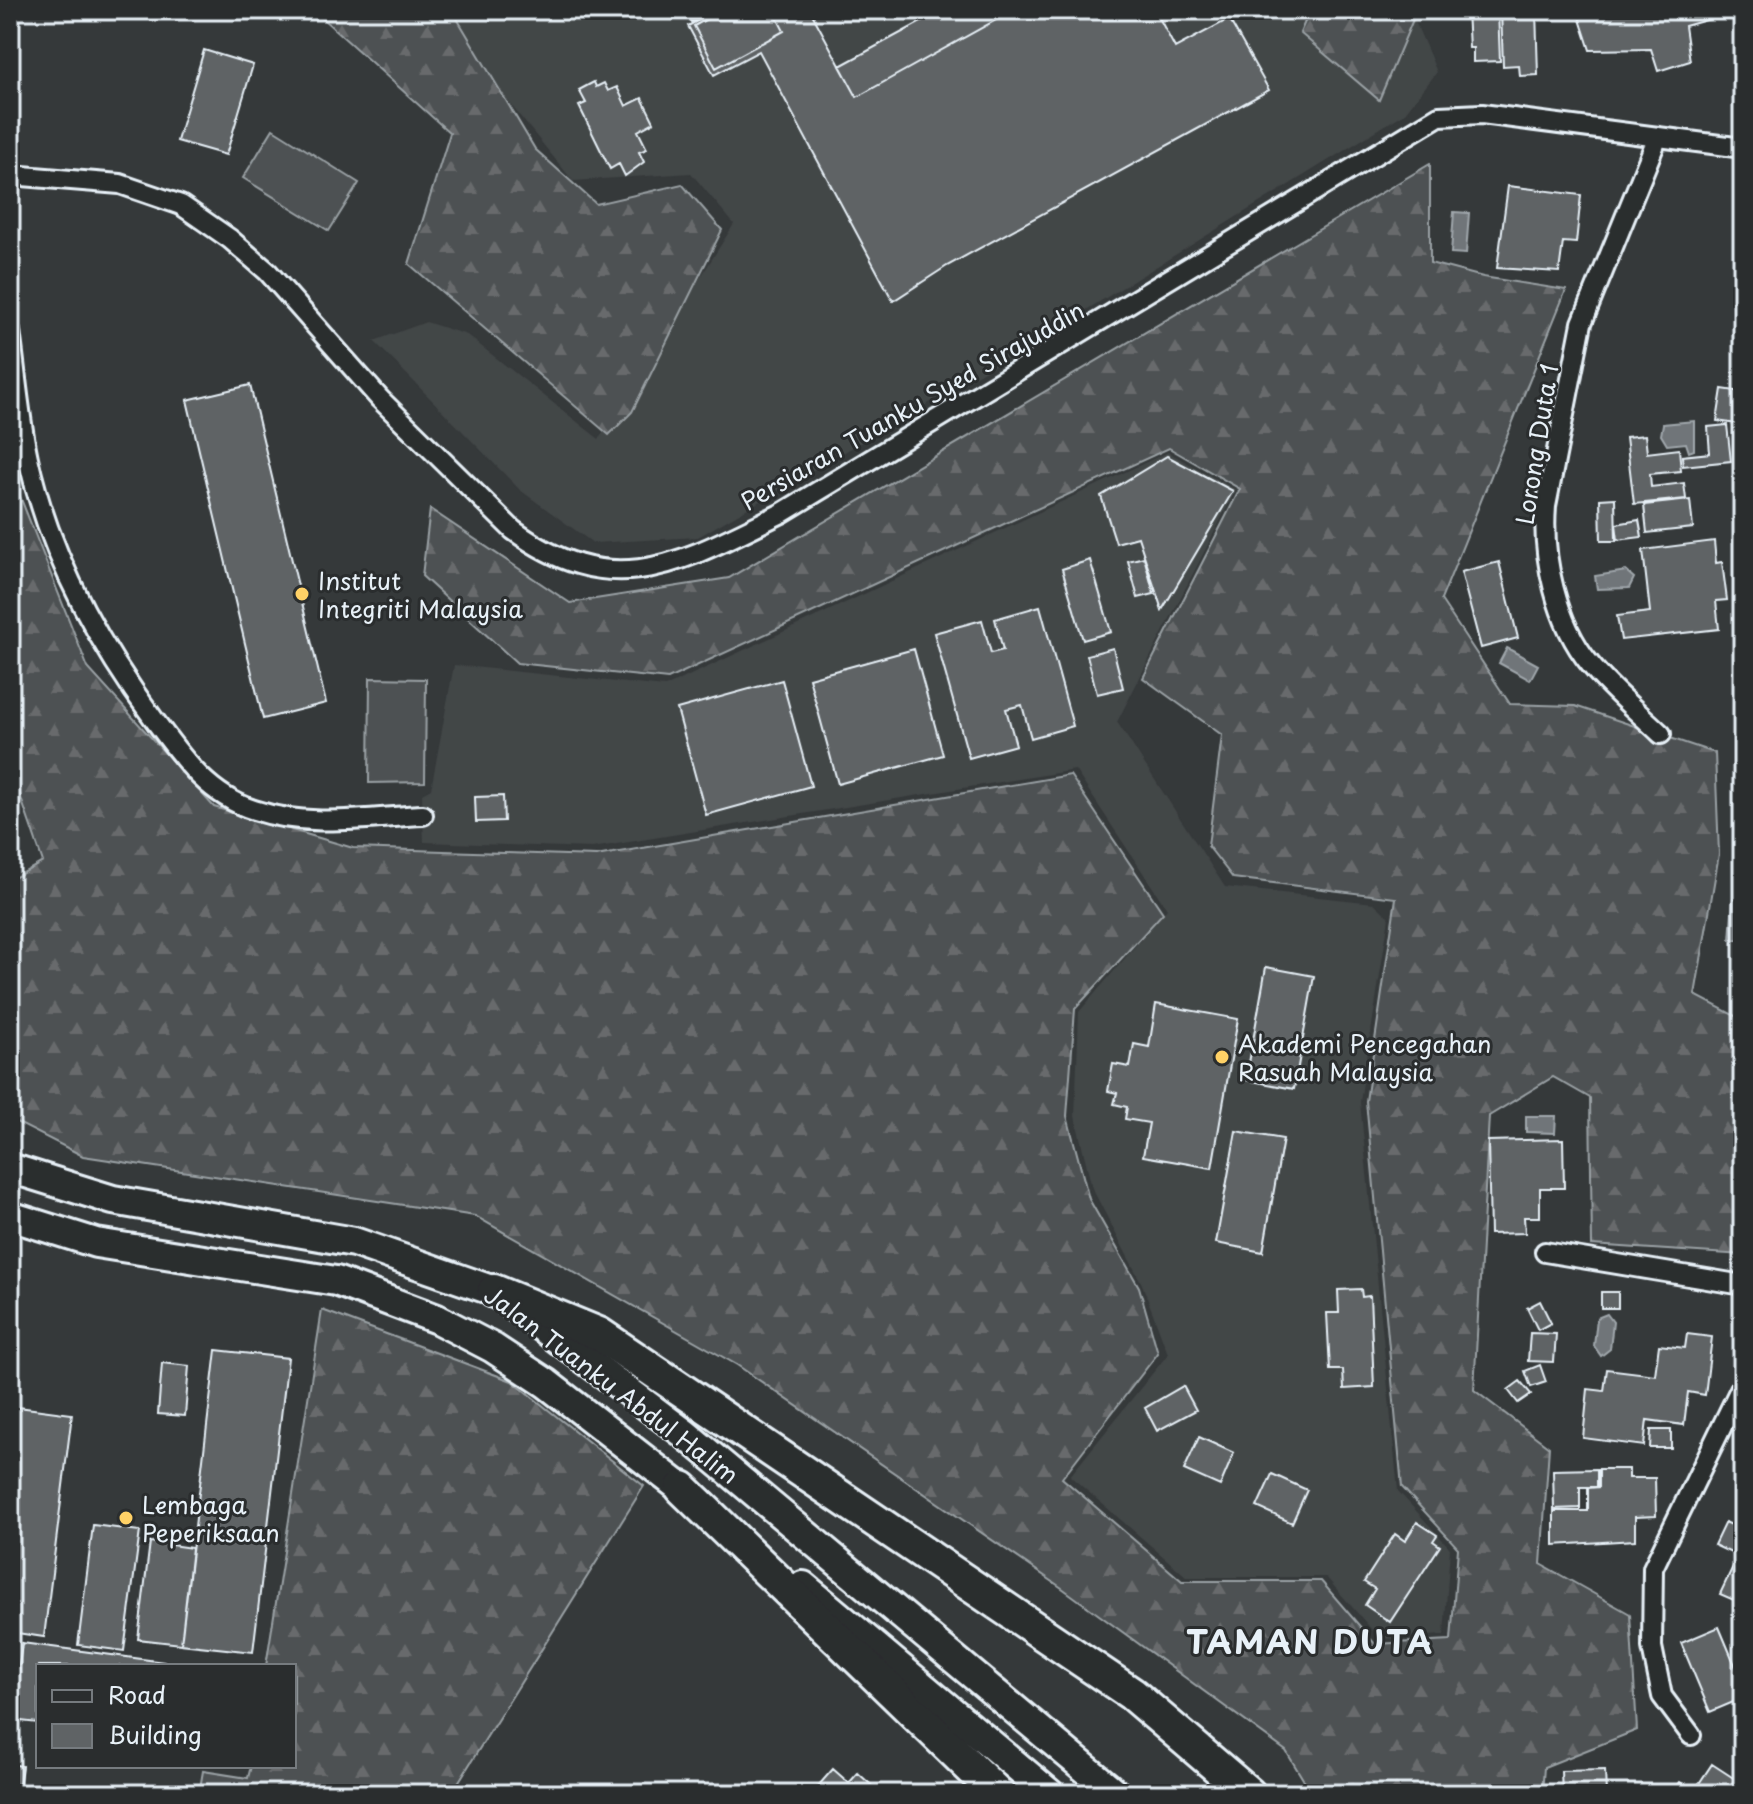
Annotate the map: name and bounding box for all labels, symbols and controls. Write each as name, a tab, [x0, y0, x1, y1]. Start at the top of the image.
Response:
street label: Persiaran Tuanku Syed Sirajuddin	[734, 292, 1090, 518]
street label: Lorong Duta 1	[1506, 361, 1566, 527]
place label: Institut Integriti Malaysia	[318, 562, 523, 626]
marker: Institut Integriti Malaysia	[293, 585, 311, 603]
place label: Akademi Pencegahan Rasuah Malaysia	[1238, 1025, 1491, 1089]
marker: Akademi Pencegahan Rasuah Malaysia	[1213, 1048, 1231, 1066]
street label: Jalan Tuanku Abdul Halim	[477, 1276, 747, 1492]
place label: Lembaga Peperiksaan	[142, 1486, 280, 1550]
marker: Lembaga Peperiksaan	[117, 1509, 135, 1527]
district label: TAMAN DUTA	[1186, 1617, 1434, 1665]
legend	[36, 1664, 296, 1768]
text: Road	[108, 1676, 166, 1712]
text: Building	[108, 1716, 202, 1752]

